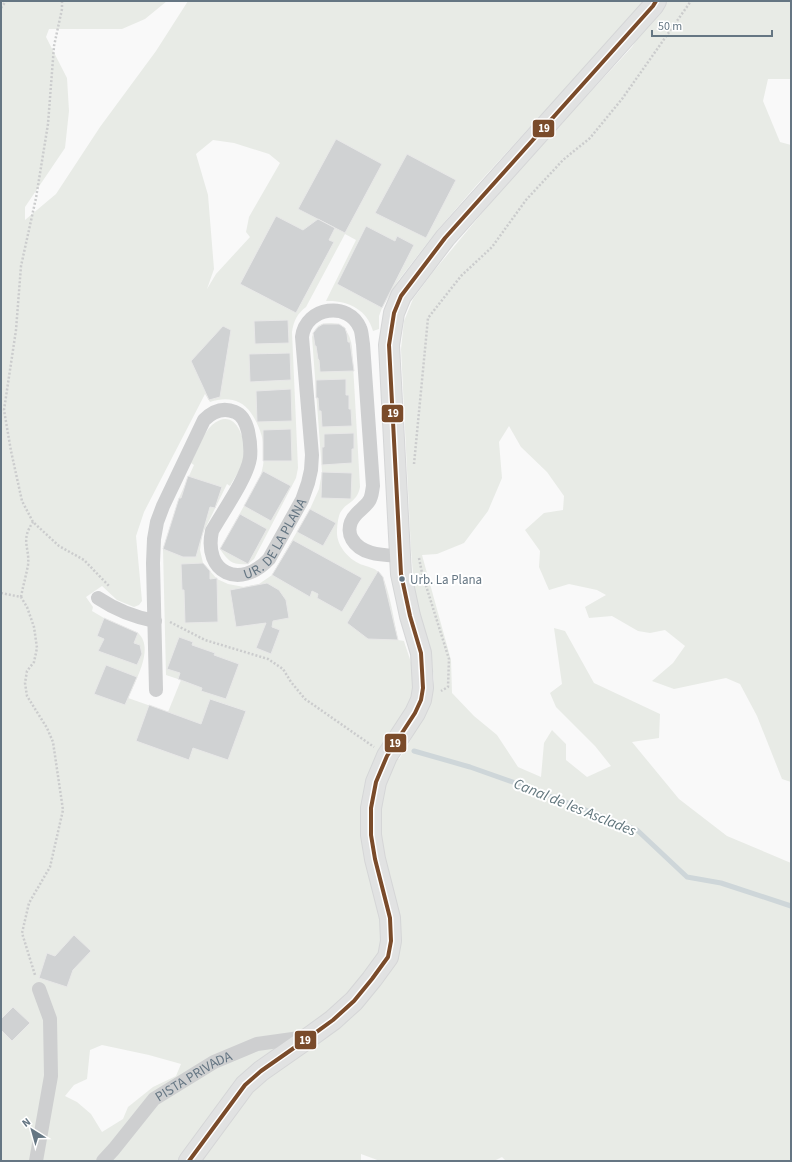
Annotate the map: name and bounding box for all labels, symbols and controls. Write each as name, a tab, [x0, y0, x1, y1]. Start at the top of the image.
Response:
scale bar	[652, 12, 772, 38]
text: 50 m	[658, 18, 682, 35]
line badge: 19	[532, 119, 555, 138]
text: 19	[538, 121, 550, 136]
line badge: 19	[381, 404, 404, 423]
text: 19	[387, 406, 399, 421]
street label: UR. DE LA PLANA	[241, 494, 312, 585]
place label: Urb. La Plana	[410, 571, 482, 589]
marker: Urb. La Plana	[397, 574, 407, 584]
line badge: 19	[384, 733, 407, 753]
text: 19	[389, 736, 401, 751]
water label: Canal de les Asclades	[510, 773, 639, 842]
line badge: 19	[294, 1030, 317, 1050]
text: 19	[299, 1033, 311, 1048]
street label: PISTA PRIVADA	[151, 1046, 236, 1107]
north arrow	[12, 1110, 52, 1150]
text: N	[19, 1114, 34, 1131]

